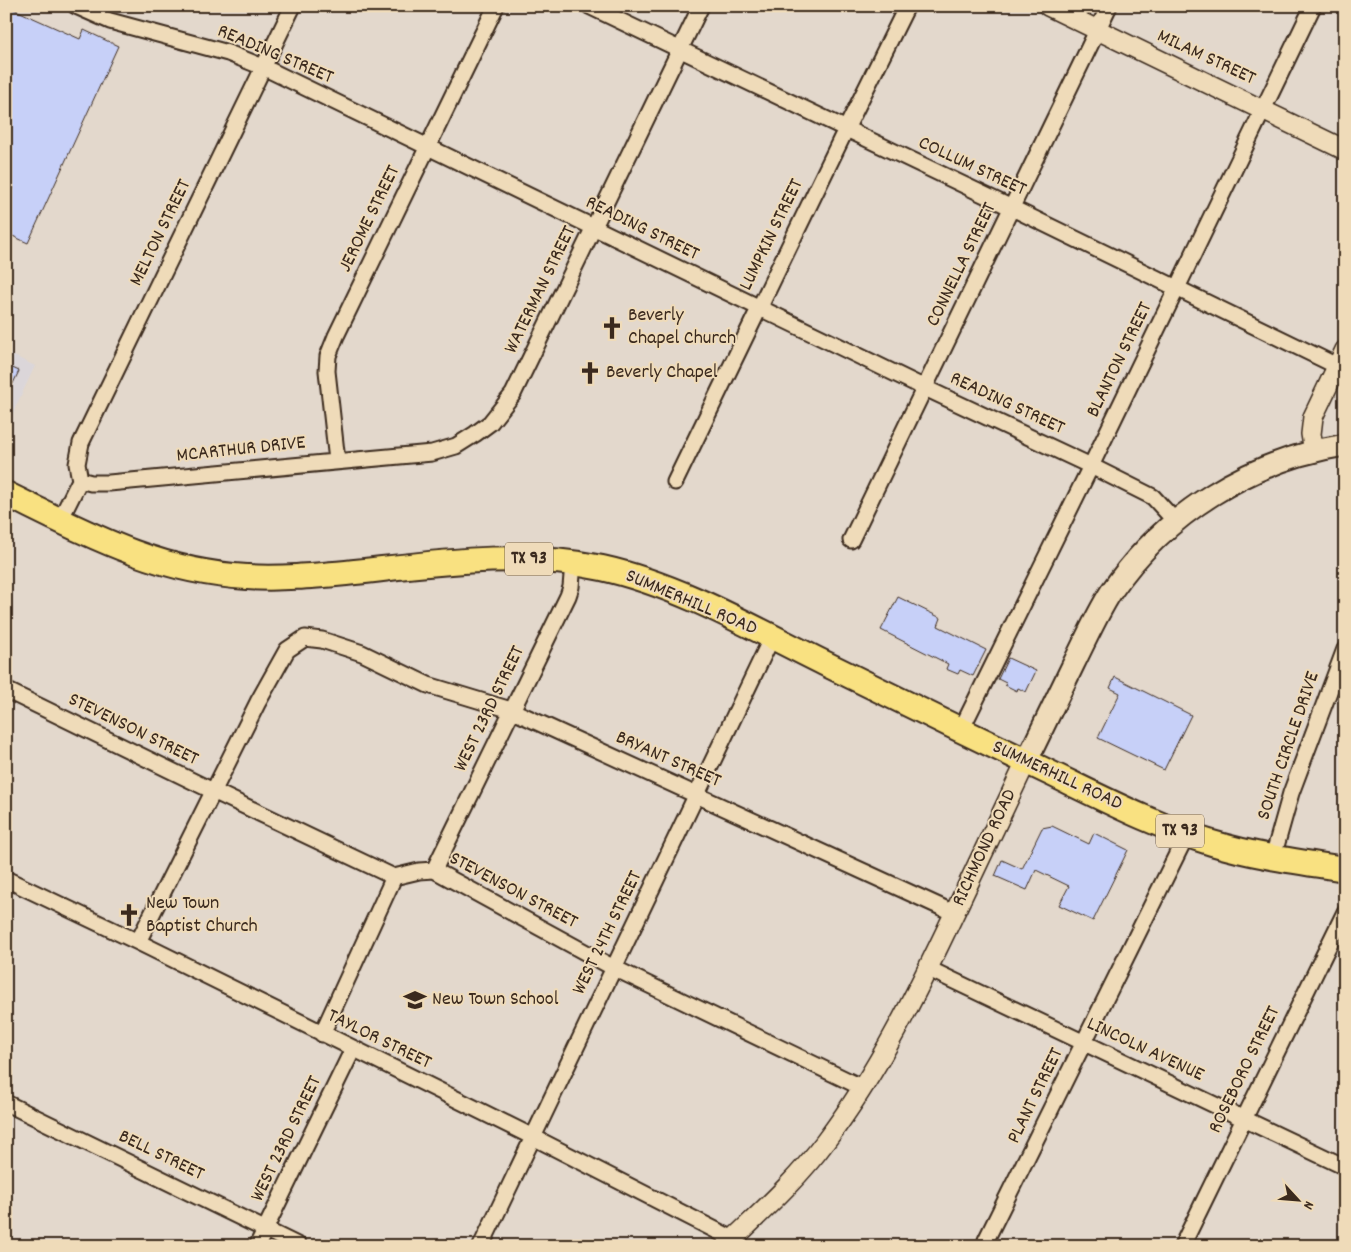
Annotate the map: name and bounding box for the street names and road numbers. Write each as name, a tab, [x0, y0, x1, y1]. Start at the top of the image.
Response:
street label: READING STREET	[213, 18, 337, 92]
street label: MILAM STREET	[1152, 23, 1260, 93]
street label: COLLUM STREET	[913, 130, 1031, 204]
street label: JEROME STREET	[332, 161, 408, 277]
street label: LUMPKIN STREET	[733, 174, 811, 296]
street label: MELTON STREET	[123, 175, 199, 291]
street label: READING STREET	[580, 189, 704, 269]
street label: CONNELLA STREET	[920, 198, 1004, 332]
street label: WATERMAN STREET	[498, 221, 584, 359]
street label: BLANTON STREET	[1080, 298, 1160, 422]
street label: READING STREET	[945, 365, 1069, 443]
street label: MCARTHUR DRIVE	[175, 429, 307, 471]
road number: TX 93	[505, 542, 553, 576]
street label: SUMMERHILL ROAD	[621, 563, 761, 643]
street label: WEST 23RD STREET	[447, 641, 533, 777]
street label: SOUTH CIRCLE DRIVE	[1250, 668, 1328, 824]
street label: STEVENSON STREET	[63, 686, 203, 774]
street label: BRYANT STREET	[611, 724, 725, 796]
street label: SUMMERHILL ROAD	[987, 734, 1127, 818]
street label: RICHMOND ROAD	[946, 785, 1024, 911]
road number: TX 93	[1156, 814, 1204, 848]
street label: STEVENSON STREET	[444, 845, 582, 937]
street label: WEST 24TH STREET	[566, 866, 650, 1000]
street label: ROSEBORO STREET	[1202, 1002, 1288, 1138]
street label: TAYLOR STREET	[322, 1003, 436, 1077]
street label: LINCOLN AVENUE	[1082, 1011, 1208, 1089]
street label: PLANT STREET	[1001, 1043, 1071, 1149]
street label: WEST 23RD STREET	[244, 1071, 330, 1207]
street label: BELL STREET	[113, 1123, 209, 1189]

